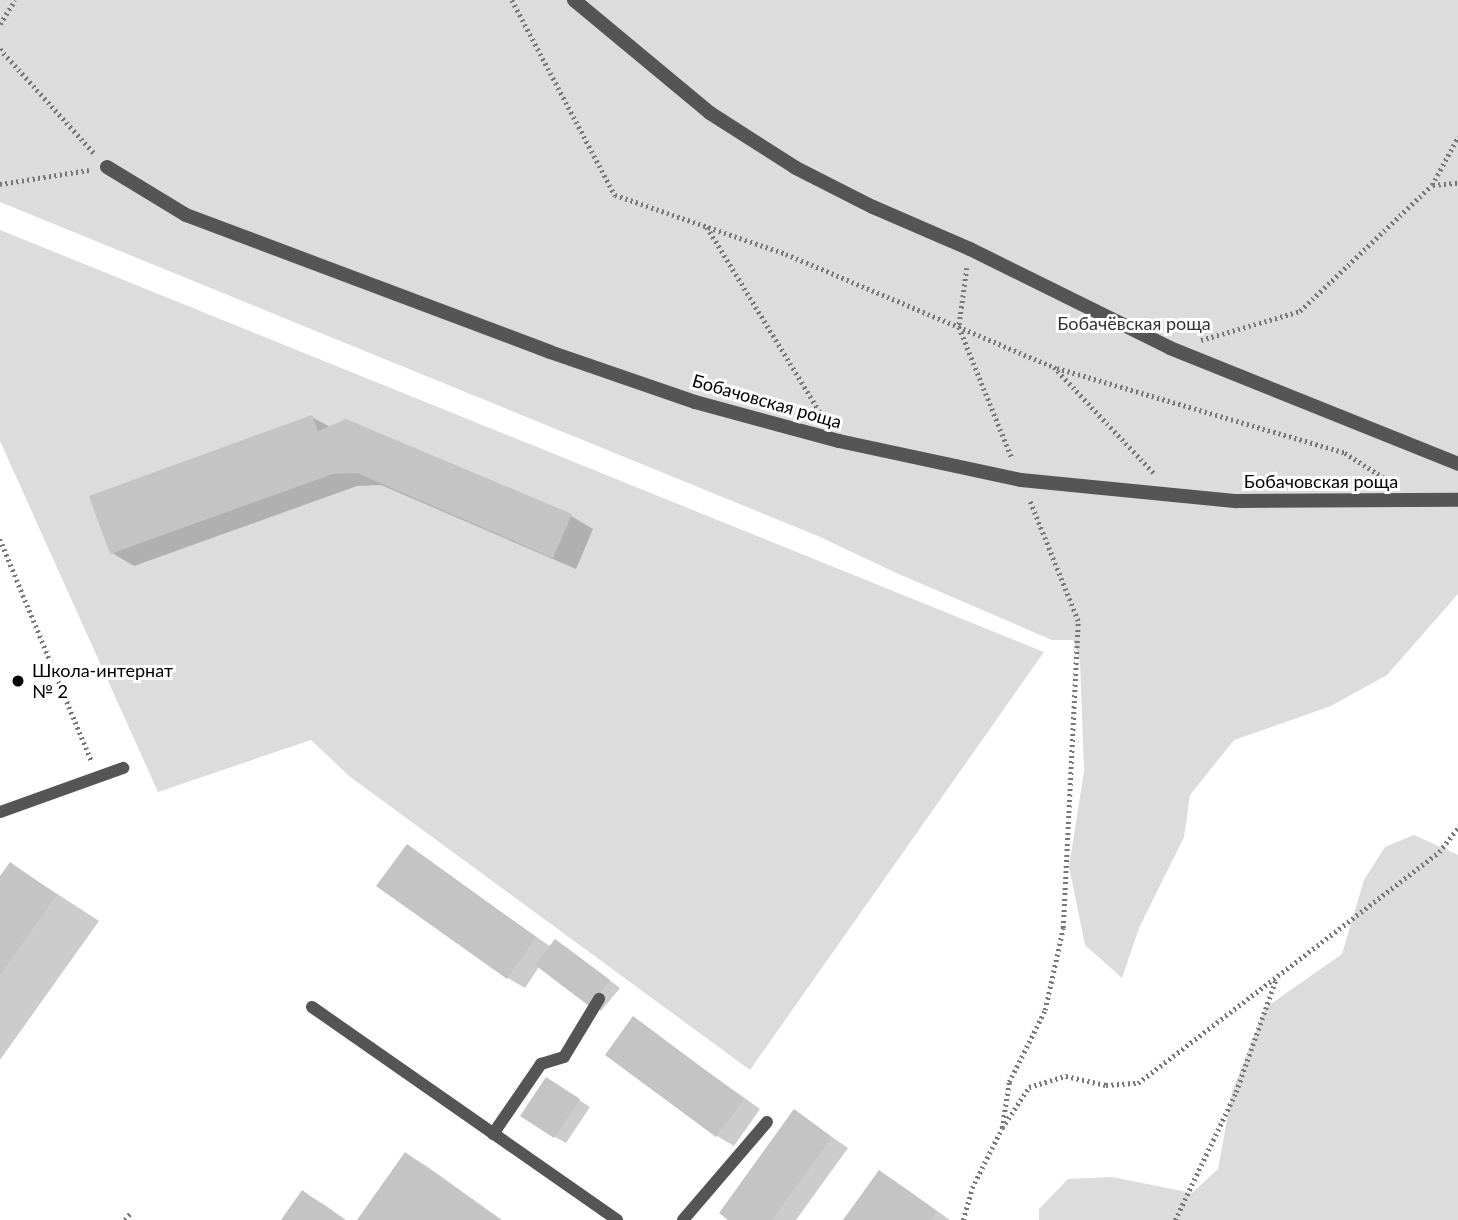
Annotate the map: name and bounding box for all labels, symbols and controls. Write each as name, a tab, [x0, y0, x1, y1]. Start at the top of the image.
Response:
park label: Бобачёвская роща	[1057, 312, 1211, 334]
street label: Бобачовская роща	[690, 369, 844, 433]
street label: Бобачовская роща	[1244, 470, 1398, 492]
place label: Школа-интернат № 2	[32, 660, 173, 702]
marker: Школа-интернат № 2	[10, 673, 26, 689]

